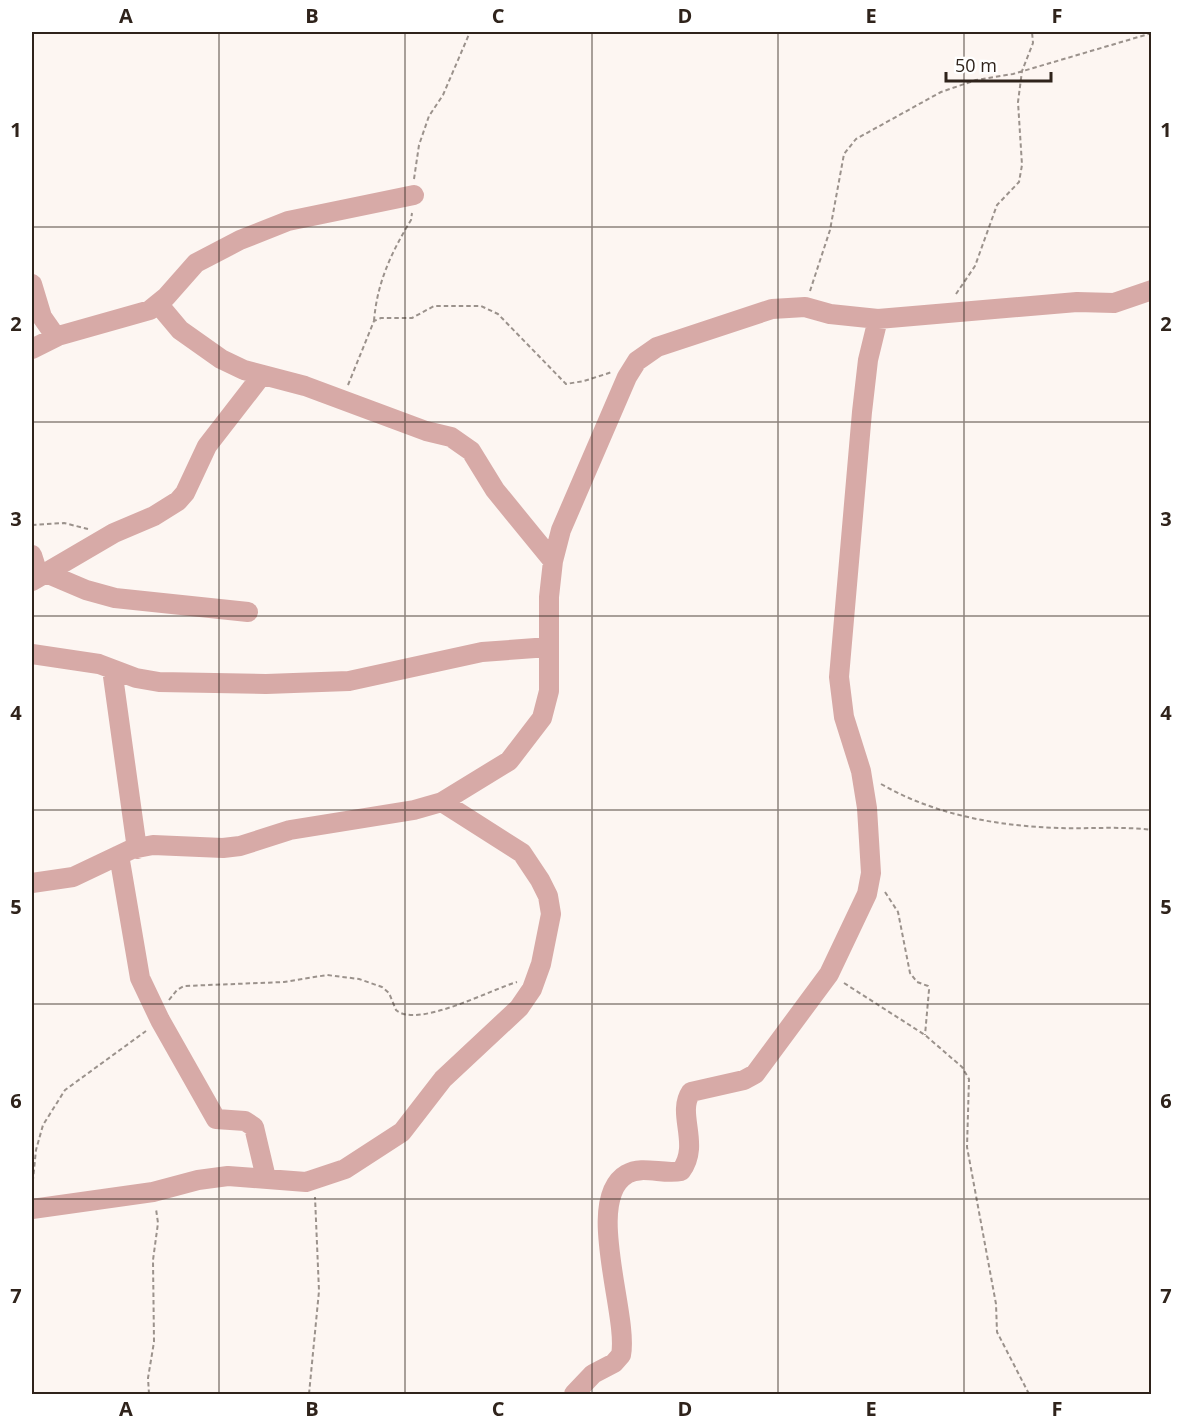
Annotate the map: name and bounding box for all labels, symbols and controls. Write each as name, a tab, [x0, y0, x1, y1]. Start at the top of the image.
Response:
text: A	[119, 2, 133, 29]
text: B	[305, 2, 319, 29]
text: C	[492, 2, 505, 29]
text: D	[678, 2, 692, 29]
text: E	[865, 2, 877, 29]
text: F	[1052, 2, 1062, 29]
scale bar	[946, 45, 1051, 83]
text: 50 m	[955, 53, 997, 77]
text: 1	[10, 116, 22, 143]
text: 1	[1160, 116, 1172, 143]
text: 2	[10, 310, 22, 337]
text: 2	[1160, 310, 1172, 337]
text: 3	[10, 505, 22, 532]
text: 3	[1160, 505, 1172, 532]
text: 4	[10, 699, 22, 726]
text: 4	[1160, 699, 1172, 726]
text: 5	[10, 893, 22, 920]
text: 5	[1160, 893, 1172, 920]
text: 6	[10, 1087, 22, 1114]
text: 6	[1160, 1087, 1172, 1114]
text: 7	[10, 1282, 22, 1309]
text: 7	[1160, 1282, 1172, 1309]
text: A	[119, 1395, 133, 1422]
text: B	[305, 1395, 319, 1422]
text: C	[492, 1395, 505, 1422]
text: D	[678, 1395, 692, 1422]
text: E	[865, 1395, 877, 1422]
text: F	[1052, 1395, 1062, 1422]

